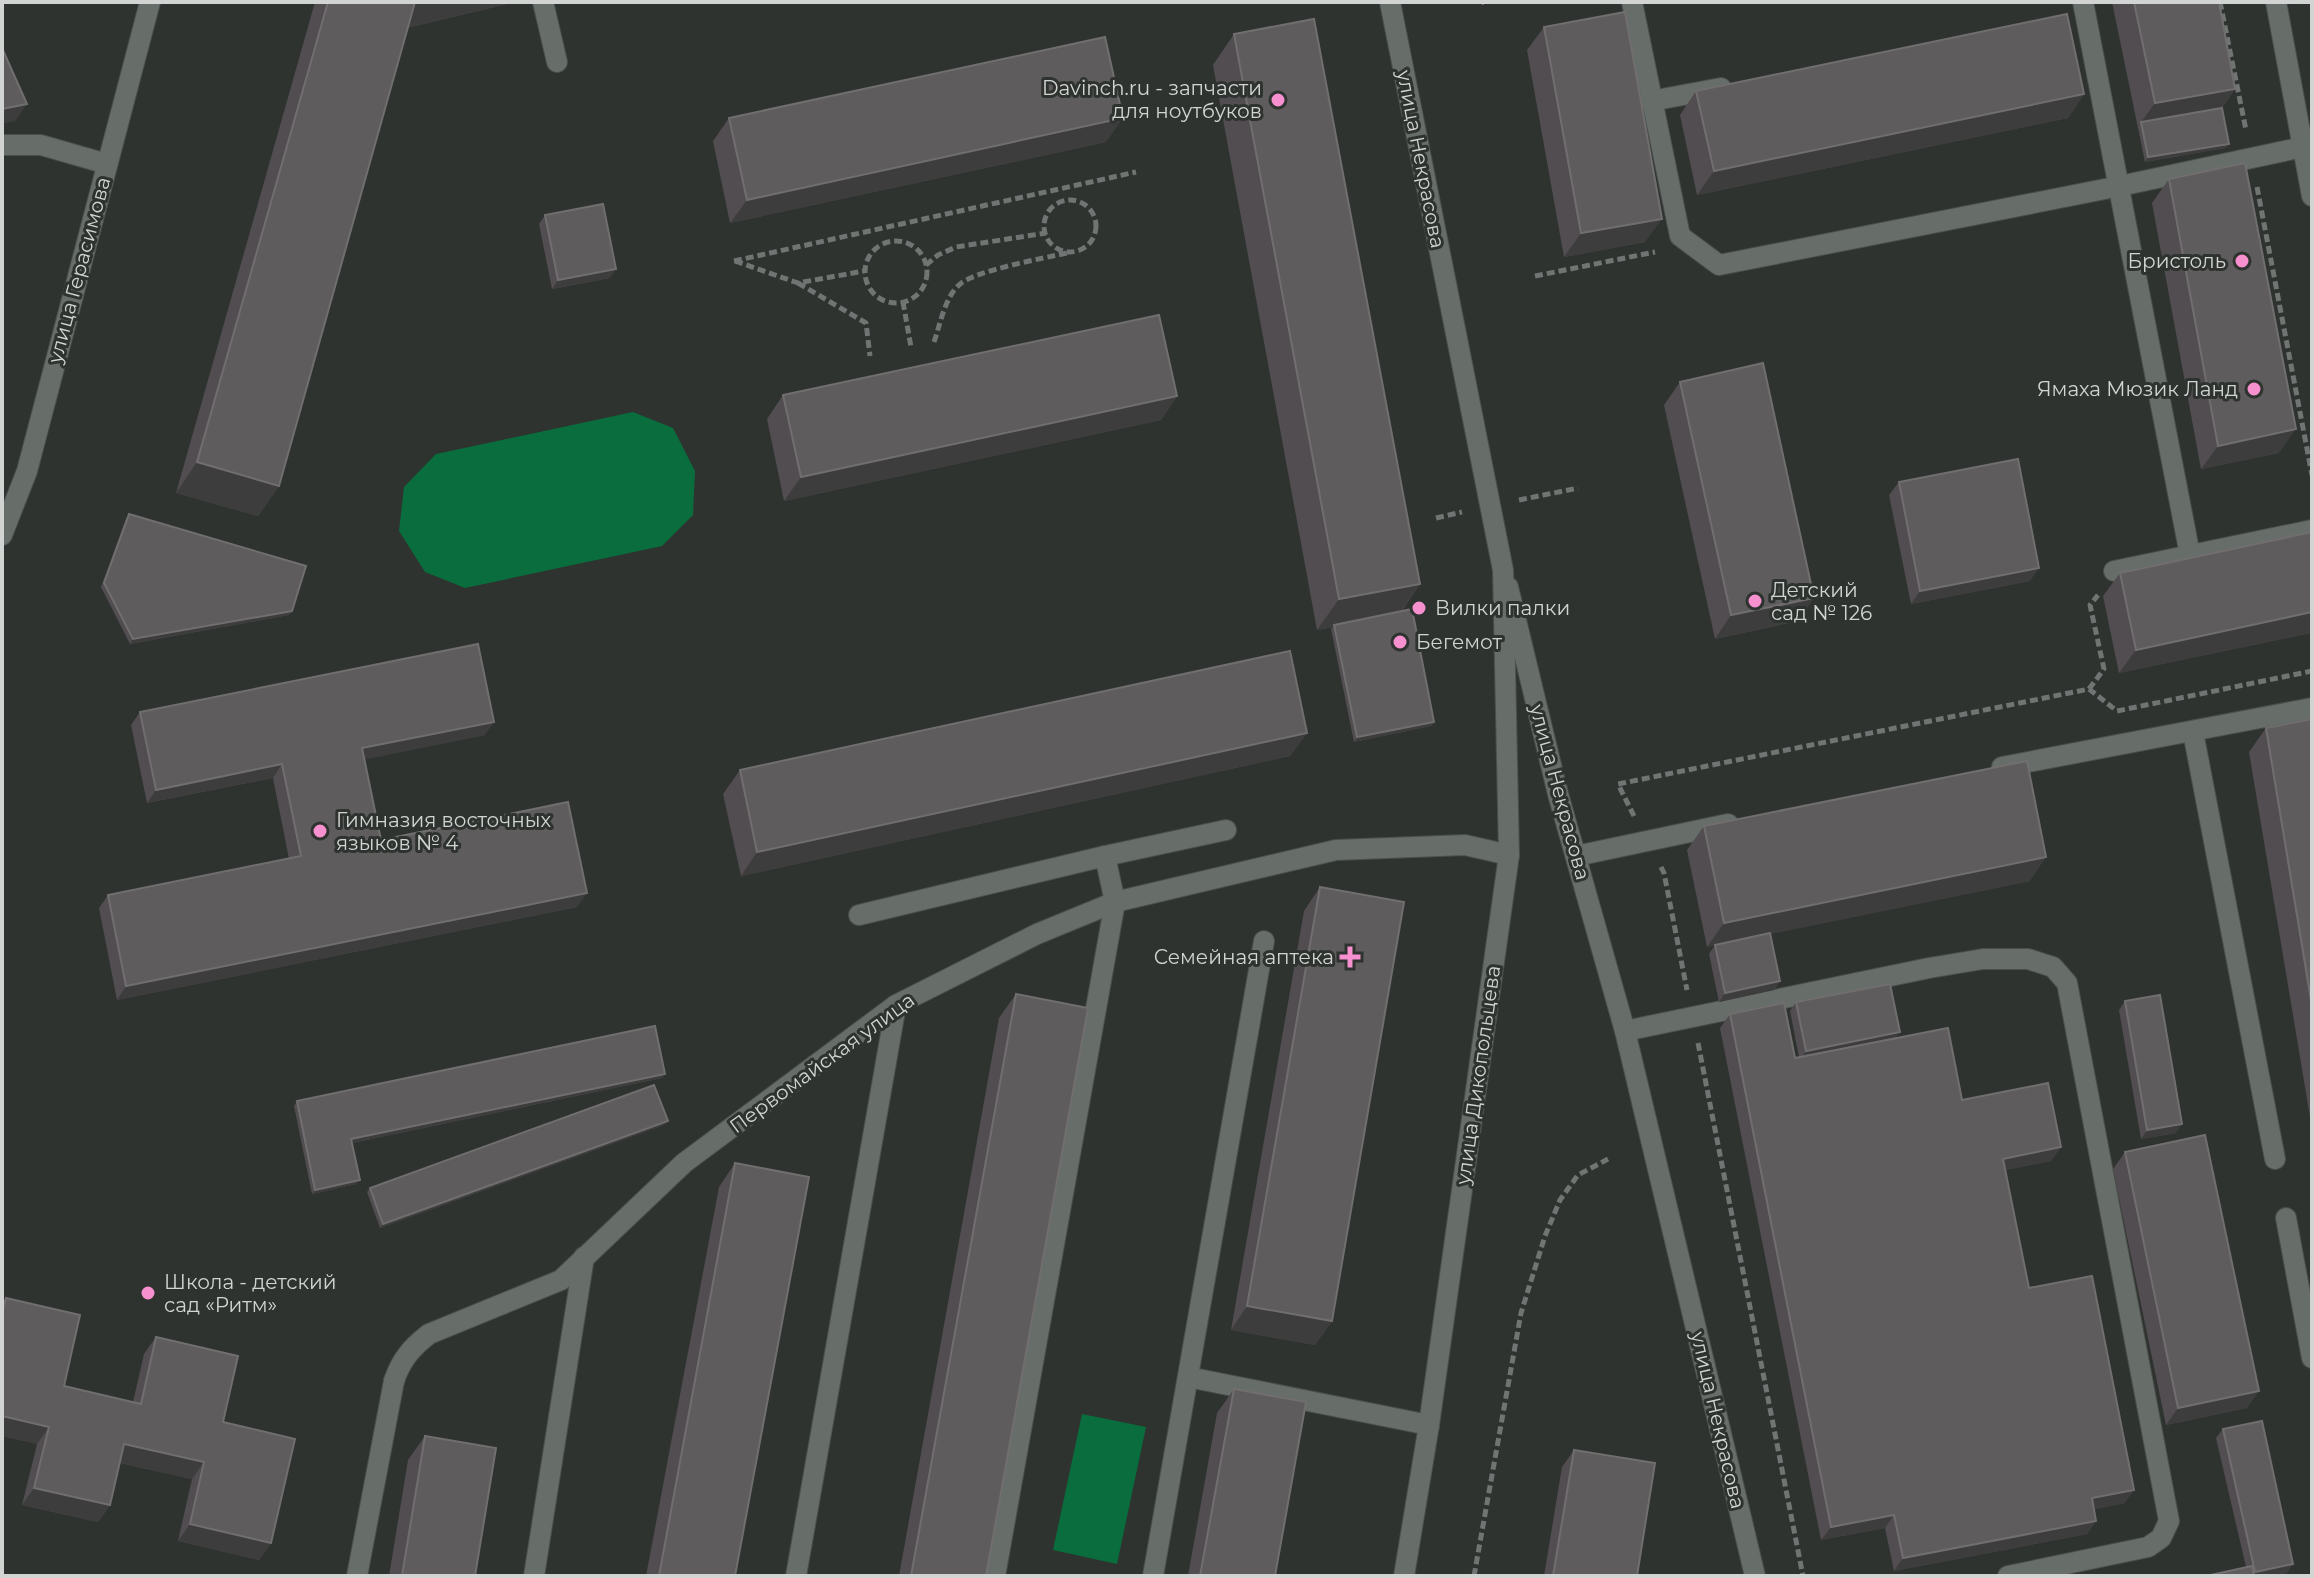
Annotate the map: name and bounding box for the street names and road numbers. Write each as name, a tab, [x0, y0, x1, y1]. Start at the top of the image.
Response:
street label: улица Некрасова	[1392, 67, 1450, 250]
street label: улица Герасимова	[42, 174, 115, 367]
street label: улица Некрасова	[1525, 701, 1595, 883]
street label: улица Дикопольцева	[1451, 964, 1505, 1187]
street label: Первомайская улица	[725, 988, 919, 1138]
street label: улица Некрасова	[1686, 1328, 1750, 1511]

